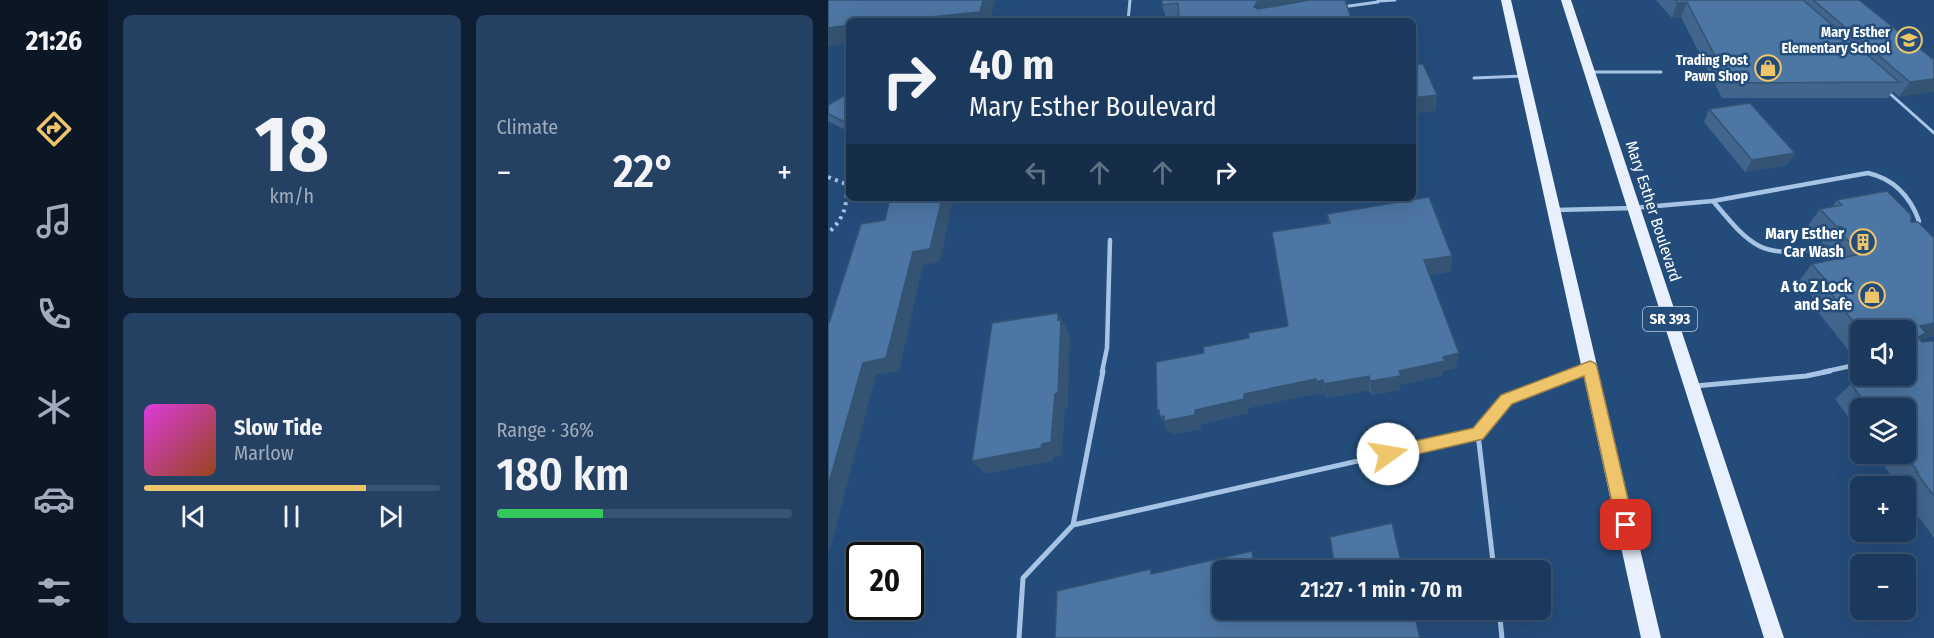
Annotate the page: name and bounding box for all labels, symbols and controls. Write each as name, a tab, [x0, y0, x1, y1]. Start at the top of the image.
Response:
place label: Mary Esther Elementary School	[1782, 24, 1891, 57]
text: 21:26	[26, 25, 82, 57]
school or university icon: Mary Esther Elementary School	[1894, 25, 1924, 55]
text: 40 m	[969, 40, 1054, 90]
icon: right	[870, 42, 948, 120]
place label: Trading Post Pawn Shop	[1676, 52, 1749, 85]
shop icon: Trading Post Pawn Shop	[1753, 53, 1783, 83]
text: Mary Esther Boulevard	[969, 91, 1217, 123]
text: 18	[255, 98, 329, 192]
icon: directions	[33, 108, 75, 150]
text: Climate	[497, 115, 558, 139]
street label: Mary Esther Boulevard	[1622, 138, 1685, 284]
text: 22°	[613, 145, 675, 199]
text: −	[497, 153, 511, 193]
text: +	[777, 153, 792, 193]
icon: left	[1020, 156, 1053, 189]
icon: ahead	[1083, 156, 1116, 189]
icon: ahead	[1146, 156, 1179, 189]
icon: right	[1209, 156, 1242, 189]
text: km/h	[269, 184, 314, 208]
icon: music	[33, 200, 75, 242]
place label: Mary Esther Car Wash	[1765, 224, 1844, 261]
building icon: Mary Esther Car Wash	[1848, 227, 1878, 257]
place label: A to Z Lock and Safe	[1780, 277, 1853, 314]
shop icon: A to Z Lock and Safe	[1857, 280, 1887, 310]
icon: phone	[33, 293, 75, 335]
road number: SR 393	[1643, 307, 1697, 331]
map controls	[1850, 320, 1916, 620]
button: sound	[1850, 320, 1916, 386]
icon: climate	[33, 386, 75, 428]
button: layers	[1850, 398, 1916, 464]
text: Slow Tide	[234, 414, 322, 441]
text: Range · 36%	[497, 418, 594, 442]
position arrow	[1356, 422, 1420, 486]
text: Marlow	[234, 441, 294, 465]
text: 180 km	[497, 448, 629, 502]
button: +	[1850, 476, 1916, 542]
icon: car	[33, 478, 75, 520]
pin	[1600, 499, 1651, 550]
icon: previous	[177, 500, 210, 533]
icon: pause	[275, 500, 308, 533]
icon: next	[374, 500, 407, 533]
icon: arrive	[1609, 508, 1642, 541]
speed limit sign: 20	[846, 542, 924, 620]
button: −	[1850, 554, 1916, 620]
icon: filters	[33, 571, 75, 613]
text: 21:27 · 1 min · 70 m	[1300, 576, 1463, 603]

